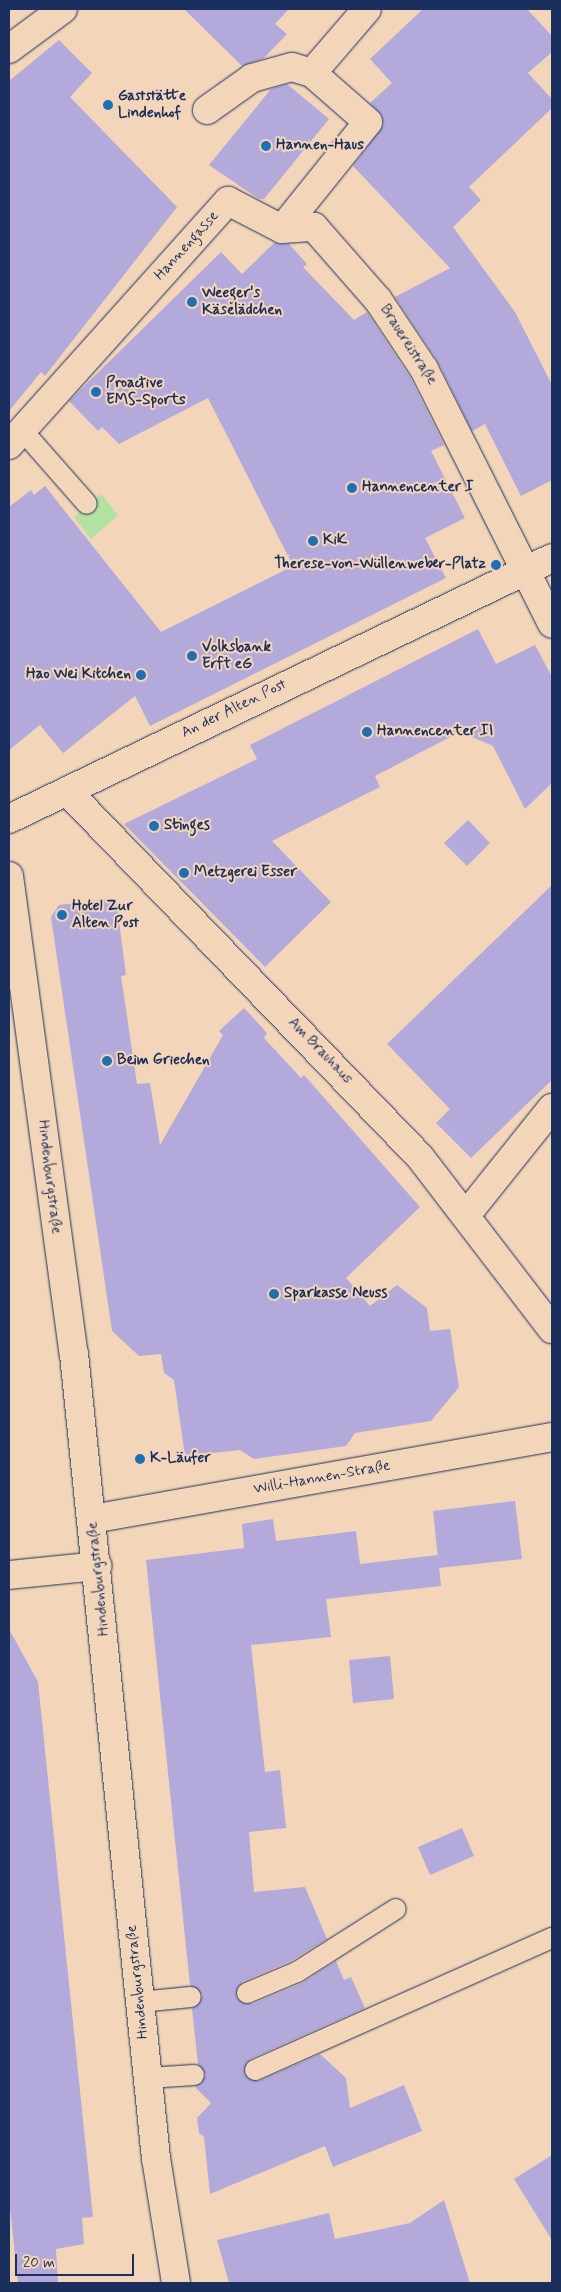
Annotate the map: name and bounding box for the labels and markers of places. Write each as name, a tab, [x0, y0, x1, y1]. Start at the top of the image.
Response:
place label: Gaststätte Lindenhof	[118, 87, 186, 122]
marker: Gaststätte Lindenhof	[102, 99, 114, 111]
place label: Hannen-Haus	[276, 137, 364, 155]
marker: Hannen-Haus	[260, 140, 272, 152]
place label: Weeger's Käselädchen	[202, 284, 282, 319]
marker: Weeger's Käselädchen	[186, 296, 198, 308]
place label: Proactive EMS-Sports	[106, 374, 186, 409]
marker: Proactive EMS-Sports	[90, 386, 102, 398]
place label: Hannencenter I	[362, 479, 473, 497]
marker: Hannencenter I	[346, 482, 358, 494]
place label: KiK	[323, 532, 347, 550]
marker: KiK	[307, 535, 319, 547]
place label: Therese-von-Wüllenweber-Platz	[274, 556, 486, 574]
marker: Therese-von-Wüllenweber-Platz	[490, 559, 502, 571]
place label: Volksbank Erft eG	[202, 638, 271, 673]
marker: Volksbank Erft eG	[186, 650, 198, 662]
place label: Hao Wei Kitchen	[26, 666, 131, 684]
marker: Hao Wei Kitchen	[135, 669, 147, 681]
place label: Hannencenter II	[377, 723, 497, 741]
marker: Hannencenter II	[361, 726, 373, 738]
place label: Stinges	[164, 817, 210, 835]
marker: Stinges	[148, 820, 160, 832]
place label: Metzgerei Esser	[194, 864, 297, 882]
marker: Metzgerei Esser	[178, 867, 190, 879]
place label: Hotel Zur Alten Post	[72, 897, 138, 932]
marker: Hotel Zur Alten Post	[56, 909, 68, 921]
place label: Beim Griechen	[117, 1052, 209, 1070]
marker: Beim Griechen	[101, 1055, 113, 1067]
place label: Sparkasse Neuss	[284, 1285, 387, 1303]
marker: Sparkasse Neuss	[268, 1288, 280, 1300]
place label: K-Läufer	[150, 1450, 210, 1468]
marker: K-Läufer	[134, 1453, 146, 1465]

